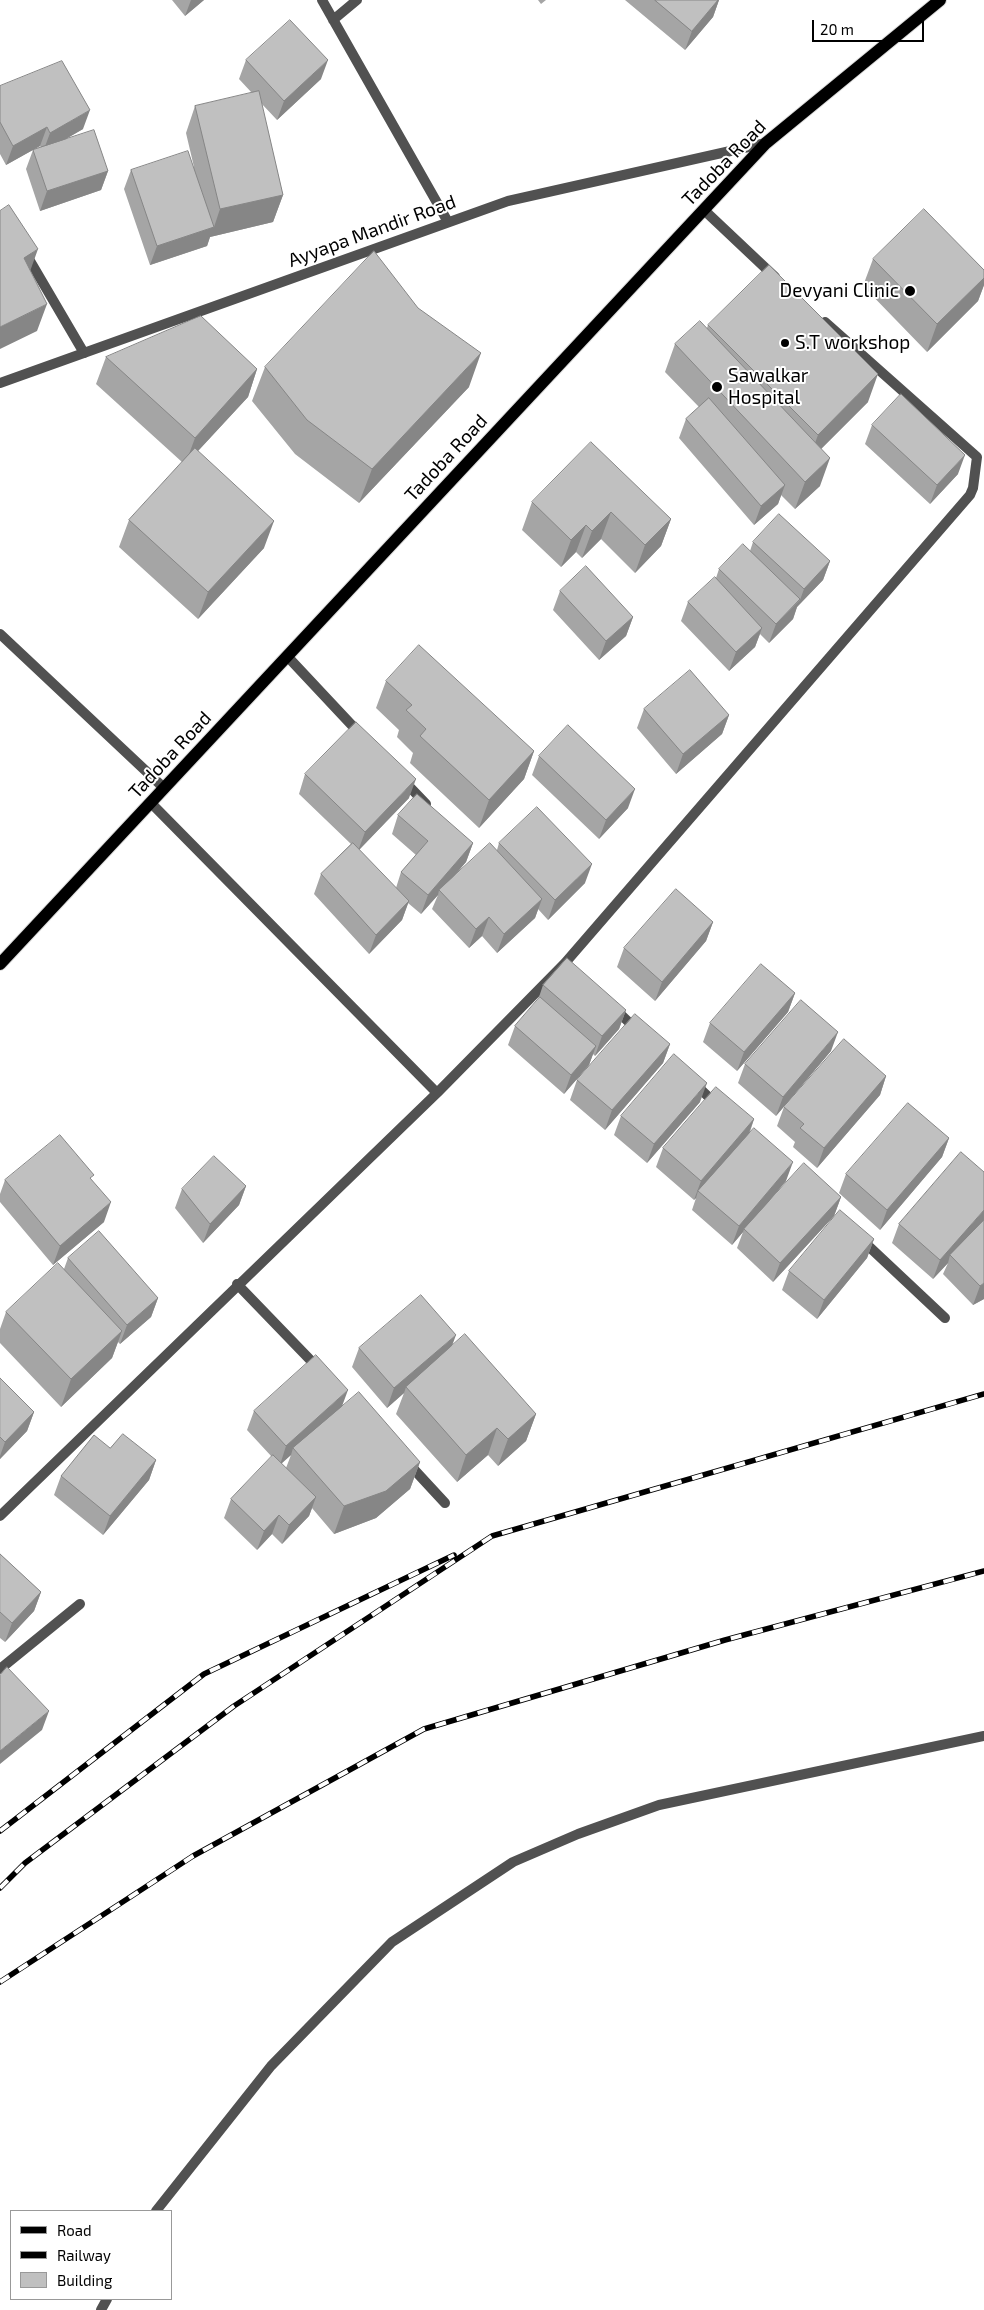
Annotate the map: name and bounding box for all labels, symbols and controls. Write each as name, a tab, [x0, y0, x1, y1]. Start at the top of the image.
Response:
scale bar	[814, 10, 926, 42]
text: 20 m	[820, 20, 854, 38]
street label: Tadoba Road	[677, 115, 771, 211]
street label: Ayyapa Mandir Road	[285, 190, 459, 272]
place label: Devyani Clinic	[780, 280, 899, 302]
marker: Devyani Clinic	[903, 284, 917, 298]
place label: S.T workshop	[795, 332, 910, 354]
marker: S.T workshop	[779, 337, 791, 349]
place label: Sawalkar Hospital	[728, 365, 808, 409]
marker: Sawalkar Hospital	[710, 380, 724, 394]
street label: Tadoba Road	[400, 410, 492, 506]
street label: Tadoba Road	[124, 707, 216, 803]
legend	[10, 2210, 172, 2300]
text: Road	[57, 2221, 92, 2239]
text: Railway	[57, 2246, 111, 2264]
text: Building	[57, 2271, 112, 2289]

